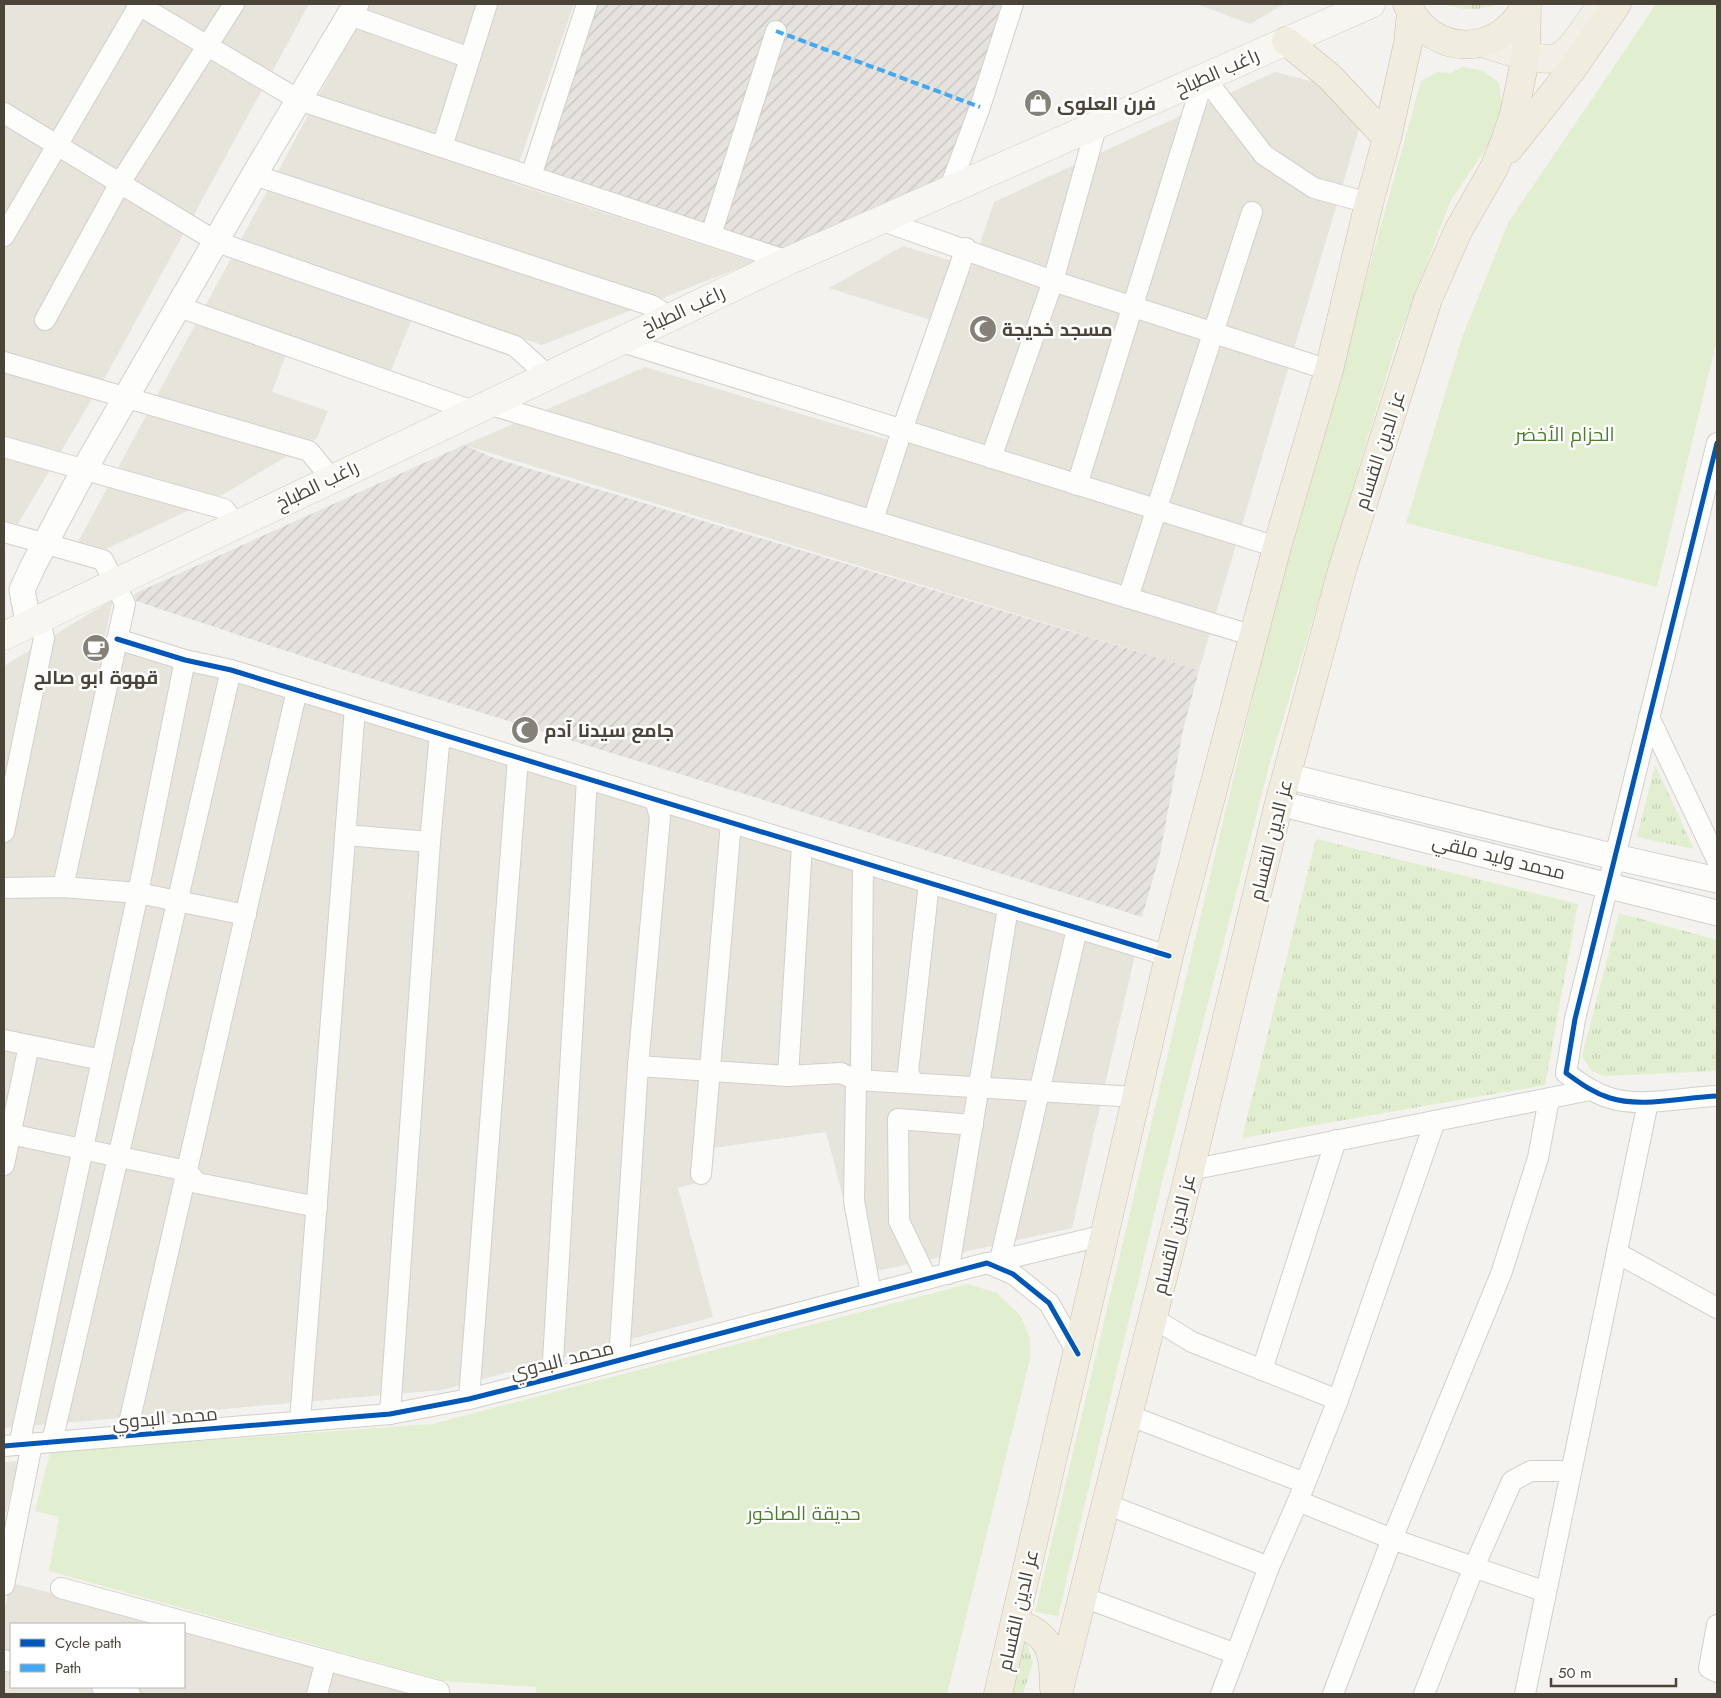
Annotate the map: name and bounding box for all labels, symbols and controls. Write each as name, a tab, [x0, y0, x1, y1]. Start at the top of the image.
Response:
street label: راغب الطباخ	[1171, 41, 1263, 103]
shop icon: فرن العلوى	[1023, 88, 1053, 118]
place label: فرن العلوى	[1057, 90, 1156, 117]
street label: راغب الطباخ	[637, 279, 729, 341]
mosque icon: مسجد خديجة	[968, 314, 998, 344]
place label: مسجد خديجة	[1002, 316, 1113, 343]
street label: عز الدين القسام	[1348, 387, 1412, 513]
park label: الحزام الأخضر	[1514, 421, 1615, 448]
street label: راغب الطباخ	[271, 453, 363, 517]
cafe icon: قهوة ابو صالح	[81, 633, 111, 663]
place label: قهوة ابو صالح	[34, 664, 158, 691]
mosque icon: جامع سيدنا آدم	[510, 715, 540, 745]
place label: جامع سيدنا آدم	[544, 717, 674, 744]
street label: عز الدين القسام	[1243, 777, 1299, 903]
street label: محمد وليد ملقي	[1429, 827, 1568, 888]
street label: عز الدين القسام	[1146, 1171, 1202, 1297]
street label: محمد البدوي	[507, 1334, 617, 1387]
street label: محمد البدوي	[111, 1400, 219, 1437]
park label: حديقة الصاخور	[746, 1500, 861, 1527]
street label: عز الدين القسام	[991, 1547, 1045, 1673]
legend	[10, 1623, 185, 1688]
text: Cycle path	[55, 1632, 122, 1654]
scale bar	[1551, 1656, 1676, 1688]
text: Path	[55, 1657, 81, 1679]
text: 50 m	[1558, 1662, 1592, 1684]

